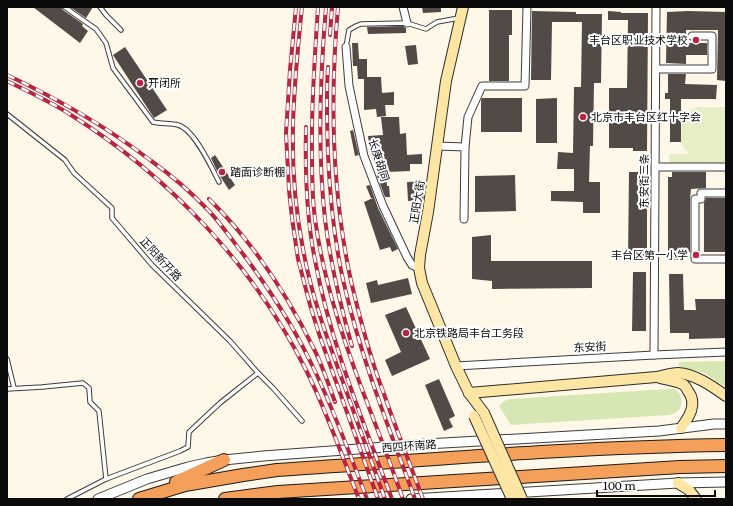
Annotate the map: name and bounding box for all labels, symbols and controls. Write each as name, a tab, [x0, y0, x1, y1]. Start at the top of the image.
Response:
place label: 丰台区职业技术学校	[589, 31, 688, 47]
marker: 丰台区职业技术学校	[691, 35, 701, 45]
place label: 开闭所	[148, 74, 181, 90]
marker: 开闭所	[135, 78, 145, 88]
place label: 北京市丰台区红十字会	[591, 108, 701, 124]
marker: 北京市丰台区红十字会	[578, 112, 588, 122]
street label: 长庚胡同	[366, 136, 394, 183]
street label: 东安街三条	[635, 154, 651, 209]
place label: 踏面诊断棚	[230, 163, 285, 179]
marker: 踏面诊断棚	[217, 167, 227, 177]
street label: 正阳大街	[405, 179, 427, 225]
street label: 正阳新开路	[137, 233, 186, 284]
place label: 丰台区第一小学	[611, 246, 688, 262]
marker: 丰台区第一小学	[691, 250, 701, 260]
place label: 北京铁路局丰台工务段	[414, 324, 524, 340]
marker: 北京铁路局丰台工务段	[401, 328, 411, 338]
street label: 东安街	[573, 337, 607, 355]
street label: 西四环南路	[381, 435, 437, 455]
scale bar	[597, 472, 715, 498]
text: 100 m	[603, 476, 636, 494]

